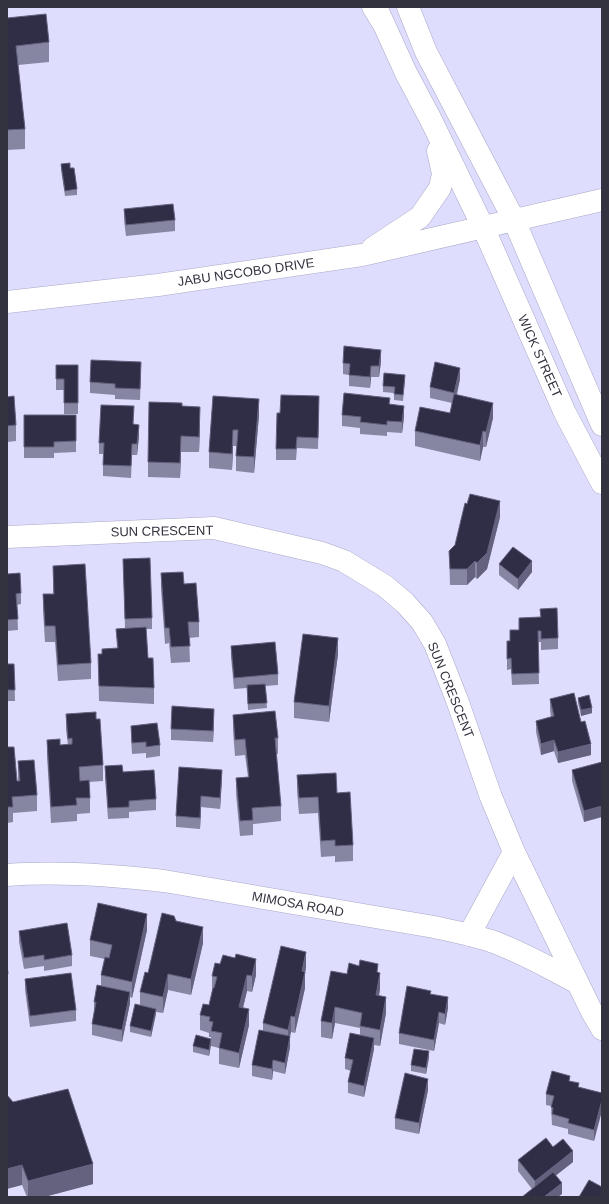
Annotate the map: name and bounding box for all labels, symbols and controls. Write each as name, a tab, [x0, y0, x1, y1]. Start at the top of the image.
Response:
street label: JABU NGCOBO DRIVE	[177, 255, 316, 289]
street label: WICK STREET	[515, 312, 565, 400]
street label: SUN CRESCENT	[111, 523, 213, 539]
street label: SUN CRESCENT	[425, 640, 477, 740]
street label: MIMOSA ROAD	[251, 889, 345, 919]

